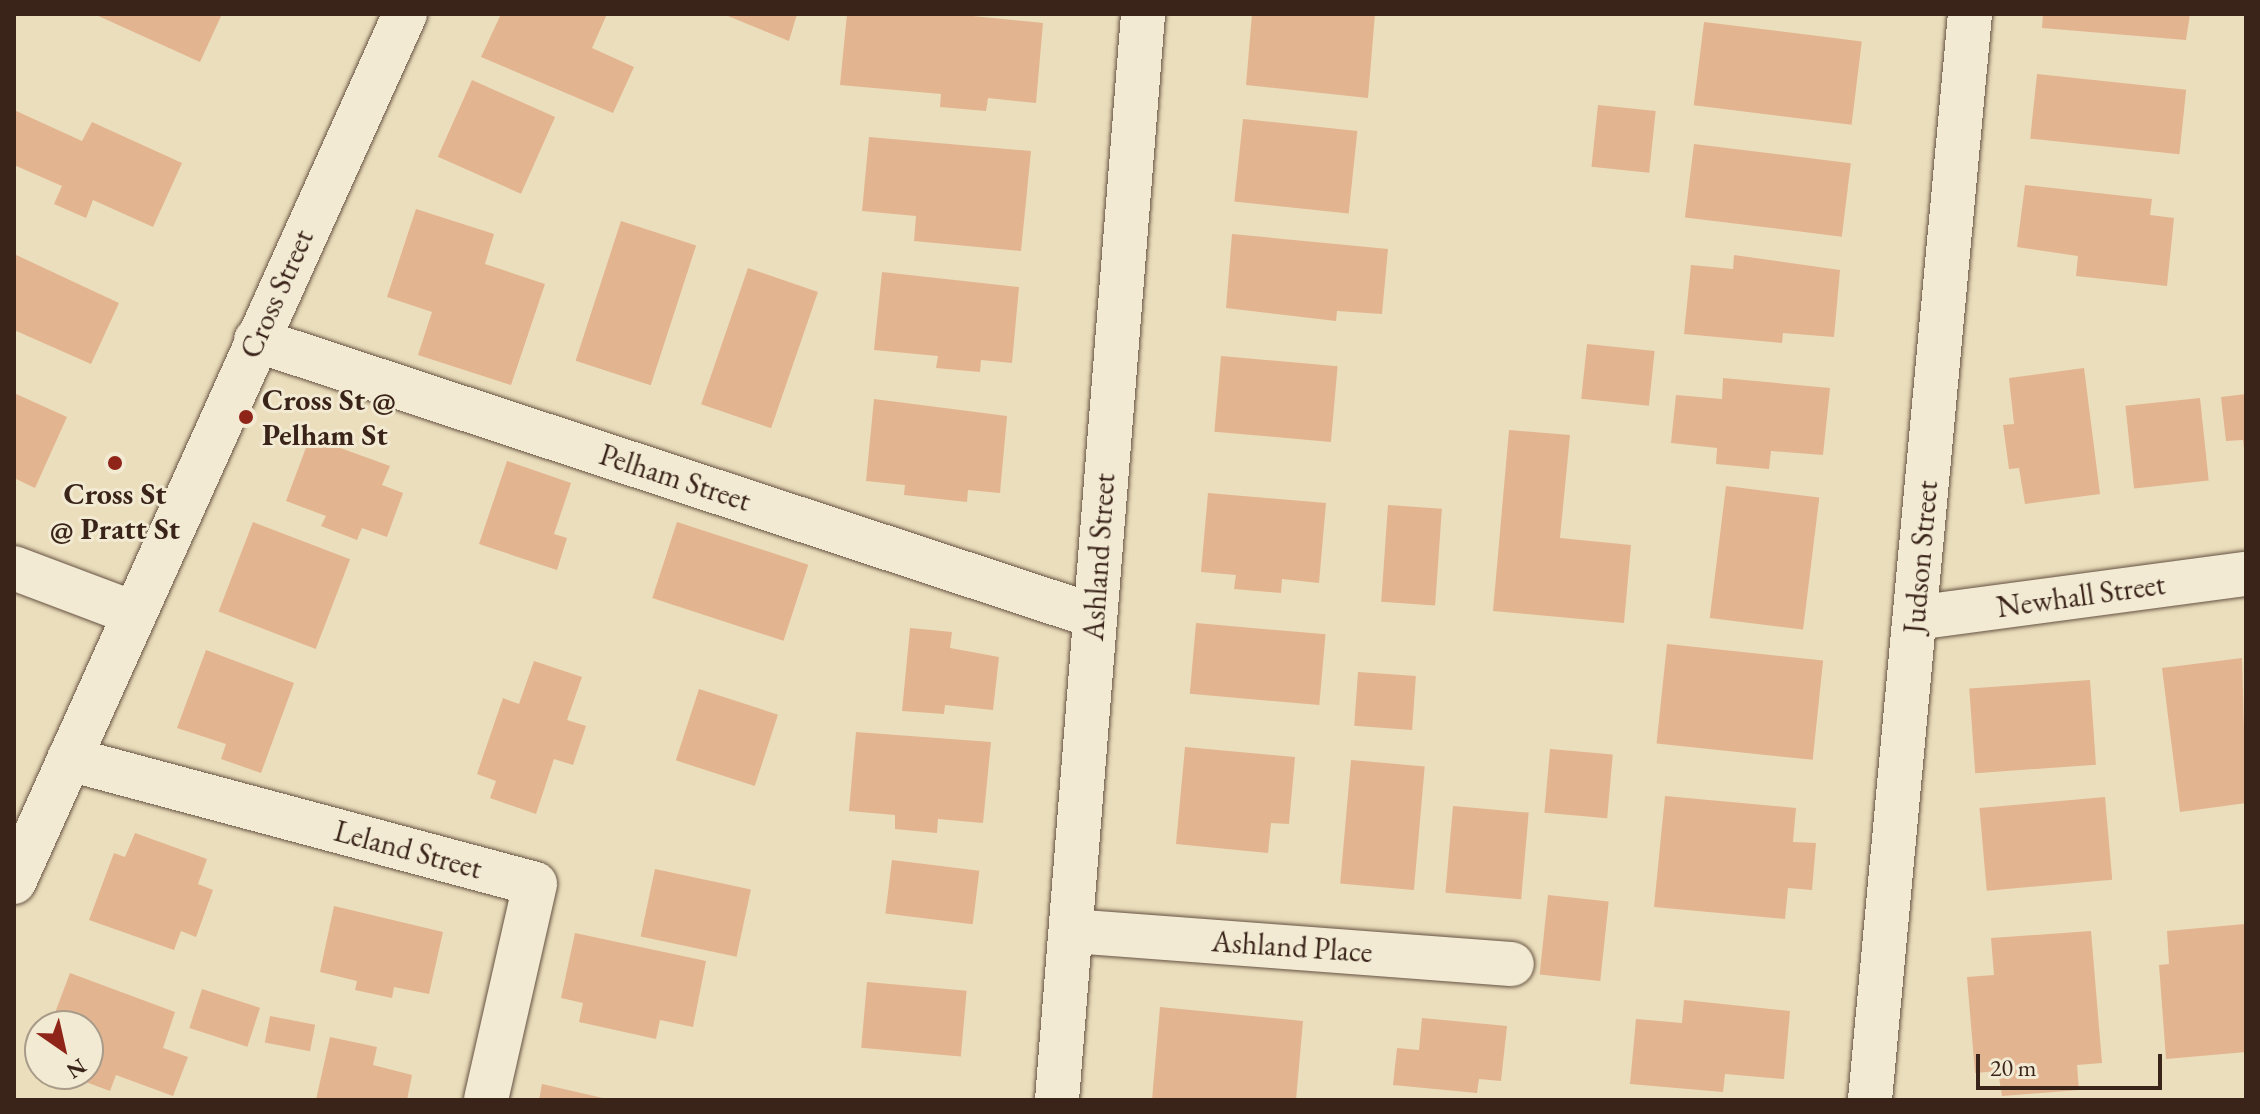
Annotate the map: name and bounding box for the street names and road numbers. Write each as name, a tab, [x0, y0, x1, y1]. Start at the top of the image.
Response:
street label: Cross Street	[233, 224, 321, 364]
street label: Pelham Street	[595, 437, 755, 519]
street label: Ashland Street	[1075, 472, 1123, 642]
street label: Judson Street	[1896, 479, 1946, 635]
street label: Newhall Street	[1994, 566, 2168, 626]
street label: Leland Street	[330, 813, 486, 887]
street label: Ashland Place	[1210, 923, 1374, 971]

